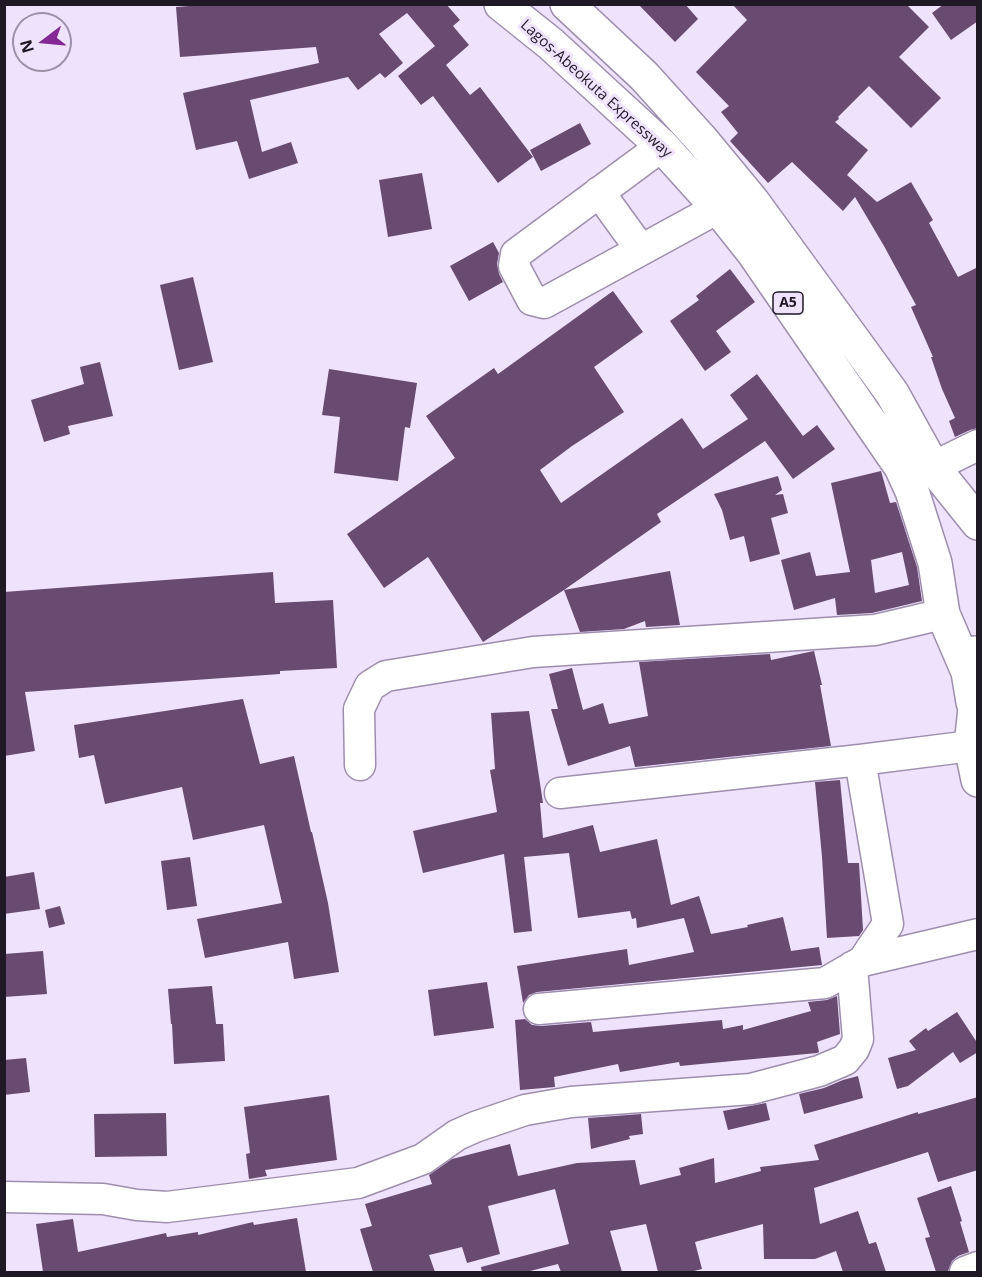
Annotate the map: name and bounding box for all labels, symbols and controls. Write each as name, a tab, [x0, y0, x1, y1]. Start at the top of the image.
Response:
north arrow	[12, 12, 72, 72]
street label: Lagos-Abeokuta Expressway	[516, 16, 676, 162]
text: N	[14, 37, 39, 56]
road number: A5	[773, 292, 803, 314]

